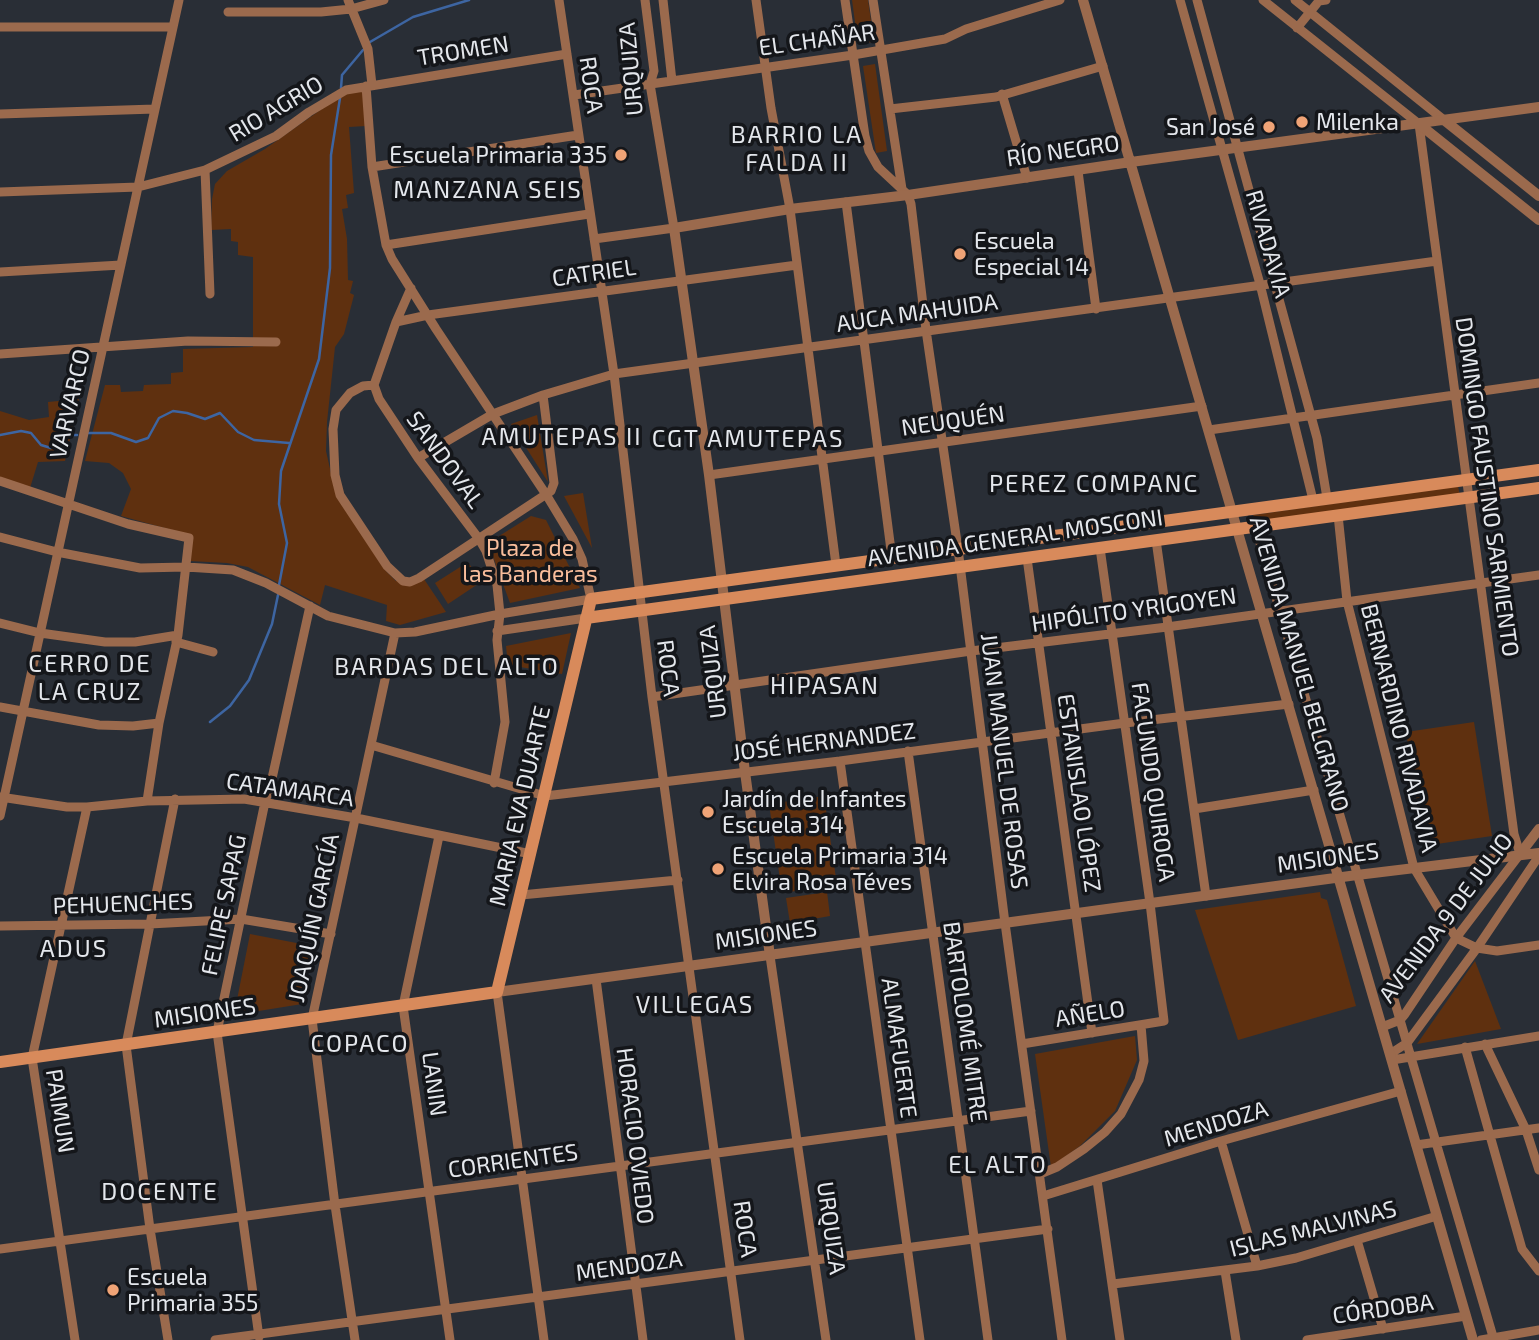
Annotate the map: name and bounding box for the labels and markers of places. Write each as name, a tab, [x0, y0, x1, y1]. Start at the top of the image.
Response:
place label: Milenka	[1316, 108, 1399, 136]
place label: San José	[1166, 113, 1255, 141]
marker: Milenka	[1294, 114, 1310, 130]
marker: San José	[1261, 119, 1277, 135]
place label: Escuela Primaria 335	[389, 141, 607, 169]
marker: Escuela Primaria 335	[613, 147, 629, 163]
place label: Escuela Especial 14	[974, 227, 1089, 281]
marker: Escuela Especial 14	[952, 246, 968, 262]
place label: Jardín de Infantes Escuela 314	[722, 785, 906, 839]
marker: Jardín de Infantes Escuela 314	[700, 804, 716, 820]
place label: Escuela Primaria 314 Elvira Rosa Téves	[732, 842, 948, 896]
marker: Escuela Primaria 314 Elvira Rosa Téves	[710, 861, 726, 877]
place label: Escuela Primaria 355	[127, 1263, 258, 1317]
marker: Escuela Primaria 355	[105, 1282, 121, 1298]

